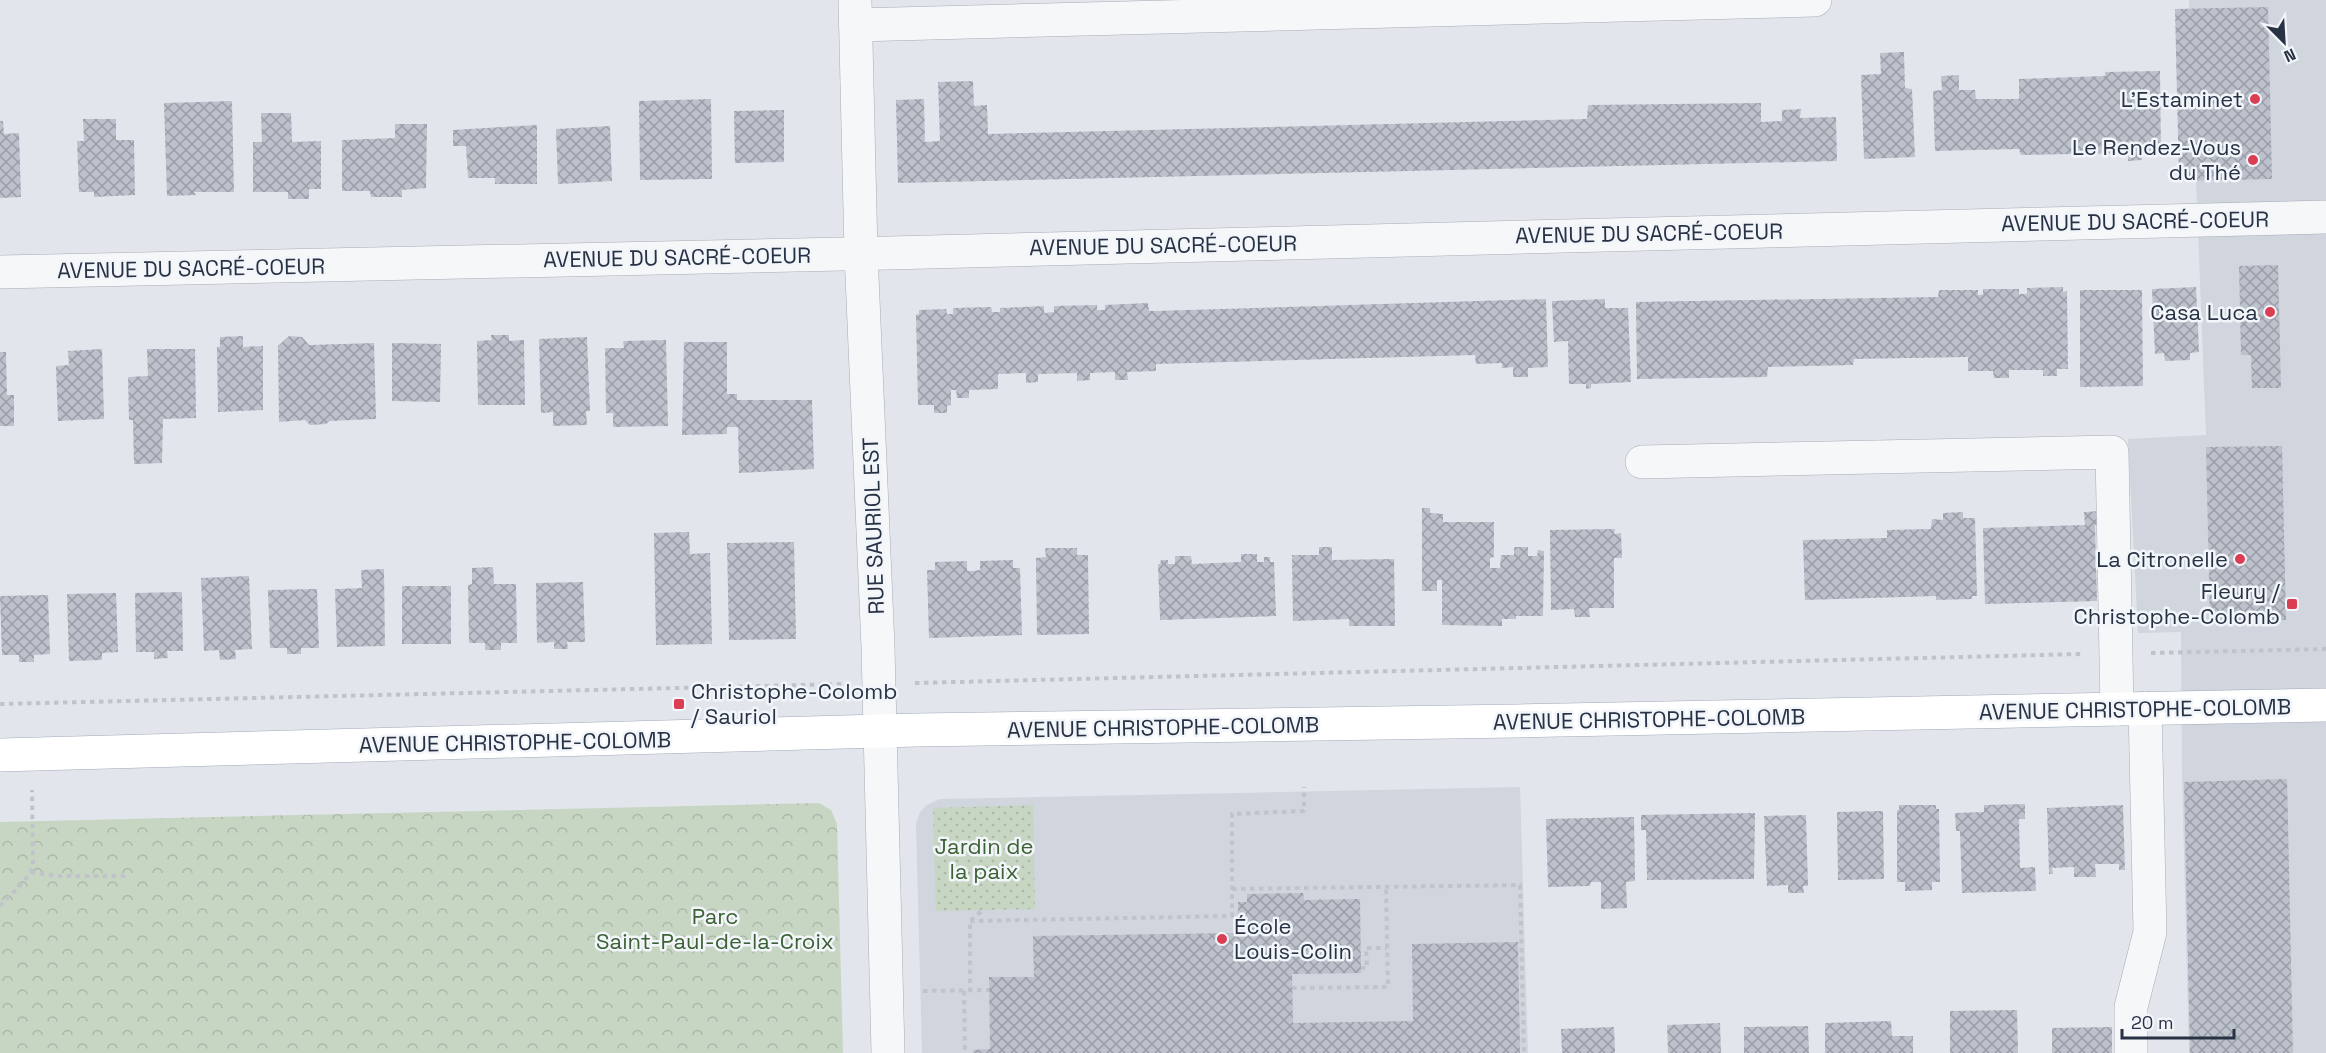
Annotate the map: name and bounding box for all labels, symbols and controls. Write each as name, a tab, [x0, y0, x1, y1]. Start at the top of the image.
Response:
north arrow	[2254, 12, 2314, 72]
text: N	[2281, 43, 2299, 67]
place label: L'Estaminet	[2121, 85, 2243, 113]
marker: L'Estaminet	[2248, 92, 2262, 106]
place label: Le Rendez-Vous du Thé	[2072, 133, 2241, 186]
marker: Le Rendez-Vous du Thé	[2246, 153, 2260, 167]
street label: AVENUE DU SACRÉ-COEUR	[2001, 205, 2269, 237]
street label: AVENUE DU SACRÉ-COEUR	[1515, 217, 1783, 249]
street label: AVENUE DU SACRÉ-COEUR	[1029, 229, 1297, 261]
street label: AVENUE DU SACRÉ-COEUR	[543, 241, 811, 273]
street label: AVENUE DU SACRÉ-COEUR	[57, 252, 325, 284]
place label: Casa Luca	[2150, 298, 2258, 326]
marker: Casa Luca	[2263, 305, 2277, 319]
street label: RUE SAURIOL EST	[856, 437, 890, 615]
place label: La Citronelle	[2096, 545, 2228, 573]
marker: La Citronelle	[2233, 552, 2247, 566]
place label: Fleury / Christophe-Colomb	[2074, 577, 2281, 630]
marker: Fleury / Christophe-Colomb	[2285, 597, 2299, 611]
place label: Christophe-Colomb / Sauriol	[691, 677, 897, 730]
street label: AVENUE CHRISTOPHE-COLOMB	[1979, 692, 2291, 726]
marker: Christophe-Colomb / Sauriol	[672, 697, 686, 711]
street label: AVENUE CHRISTOPHE-COLOMB	[1493, 702, 1805, 736]
street label: AVENUE CHRISTOPHE-COLOMB	[1007, 710, 1319, 744]
street label: AVENUE CHRISTOPHE-COLOMB	[359, 725, 671, 759]
park label: Jardin de la paix	[935, 832, 1033, 885]
park label: Parc Saint-Paul-de-la-Croix	[596, 902, 834, 955]
place label: École Louis-Colin	[1234, 912, 1352, 965]
marker: École Louis-Colin	[1215, 932, 1229, 946]
scale bar	[2122, 1002, 2234, 1040]
text: 20 m	[2131, 1011, 2174, 1034]

